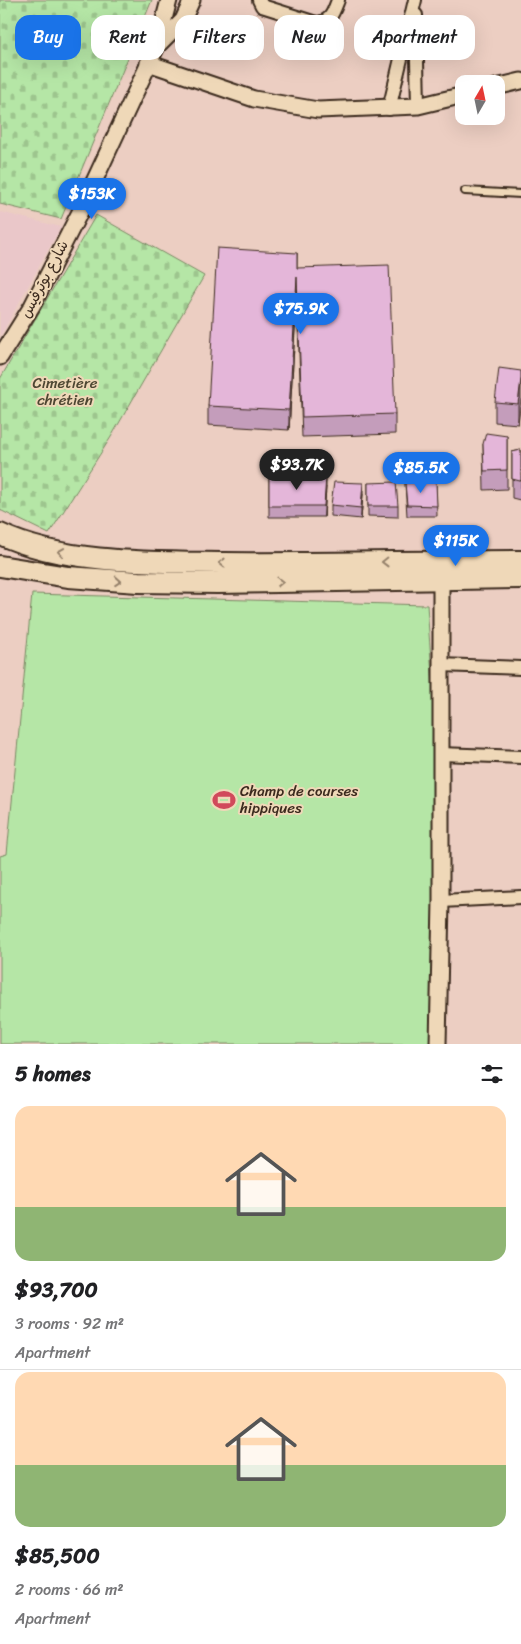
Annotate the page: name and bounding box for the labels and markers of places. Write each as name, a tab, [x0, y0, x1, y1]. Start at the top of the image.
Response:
pin: $153K	[57, 178, 127, 220]
pin: $75.9K	[260, 292, 342, 335]
pin: $93.7K	[256, 448, 338, 491]
pin: $85.5K	[380, 452, 462, 494]
pin: $115K	[421, 524, 491, 567]
place label: Champ de courses hippiques	[239, 778, 358, 821]
sports icon: Champ de courses hippiques	[211, 787, 237, 813]

